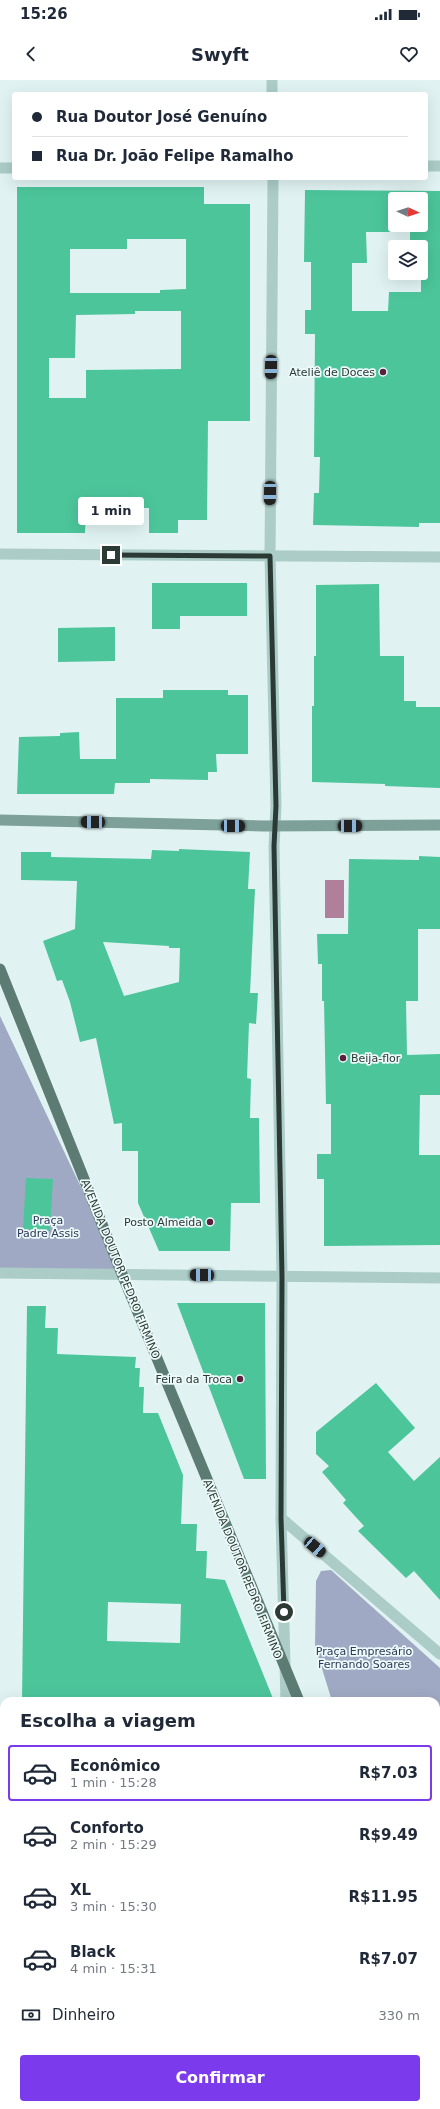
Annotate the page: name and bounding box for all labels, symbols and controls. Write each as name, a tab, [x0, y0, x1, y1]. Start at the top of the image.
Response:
text: 15:26	[20, 5, 68, 23]
icon: back	[20, 43, 42, 65]
icon: heart	[398, 43, 420, 65]
text: Swyft	[191, 44, 249, 65]
text: Rua Doutor José Genuíno	[56, 108, 267, 126]
text: Rua Dr. João Felipe Ramalho	[56, 147, 294, 165]
north arrow	[388, 192, 428, 232]
map controls	[388, 192, 428, 280]
button: layers	[388, 240, 428, 280]
car	[265, 355, 277, 379]
place label: Ateliê de Doces	[289, 366, 375, 379]
marker: Ateliê de Doces	[378, 367, 388, 377]
car	[264, 481, 276, 505]
callout: 1 min	[78, 497, 144, 525]
text: 1 min	[91, 503, 131, 518]
route end	[102, 546, 120, 564]
car	[81, 816, 105, 828]
car	[221, 820, 245, 832]
car	[338, 820, 362, 832]
place label: Beija-flor	[351, 1052, 401, 1065]
marker: Beija-flor	[338, 1053, 348, 1063]
street label: AVENIDA DOUTOR PEDRO FIRMINO	[78, 1178, 163, 1361]
park label: Praça Padre Assis	[17, 1214, 79, 1240]
place label: Posto Almeida	[124, 1216, 202, 1229]
marker: Posto Almeida	[205, 1217, 215, 1227]
car	[190, 1269, 214, 1281]
place label: Feira da Troca	[156, 1373, 232, 1386]
marker: Feira da Troca	[235, 1374, 245, 1384]
street label: AVENIDA DOUTOR PEDRO FIRMINO	[200, 1478, 285, 1661]
car	[302, 1535, 328, 1559]
route start	[275, 1603, 293, 1621]
park label: Praça Empresário Fernando Soares	[316, 1645, 413, 1671]
text: Escolha a viagem	[20, 1710, 196, 1731]
icon: car	[22, 1755, 58, 1791]
text: Econômico	[70, 1757, 160, 1775]
text: R$7.03	[359, 1764, 418, 1782]
text: 1 min · 15:28	[70, 1775, 157, 1790]
icon: car	[22, 1817, 58, 1853]
text: Conforto	[70, 1819, 144, 1837]
text: R$9.49	[359, 1826, 418, 1844]
text: 2 min · 15:29	[70, 1837, 157, 1852]
icon: car	[22, 1879, 58, 1915]
text: XL	[70, 1881, 91, 1899]
text: R$11.95	[349, 1888, 418, 1906]
text: 3 min · 15:30	[70, 1899, 157, 1914]
icon: car	[22, 1941, 58, 1977]
text: Black	[70, 1943, 116, 1961]
text: R$7.07	[359, 1950, 418, 1968]
text: 4 min · 15:31	[70, 1961, 157, 1976]
icon: cash	[20, 2004, 42, 2026]
text: Dinheiro	[52, 2006, 115, 2024]
text: 330 m	[378, 2008, 420, 2023]
button: Confirmar	[20, 2055, 420, 2101]

